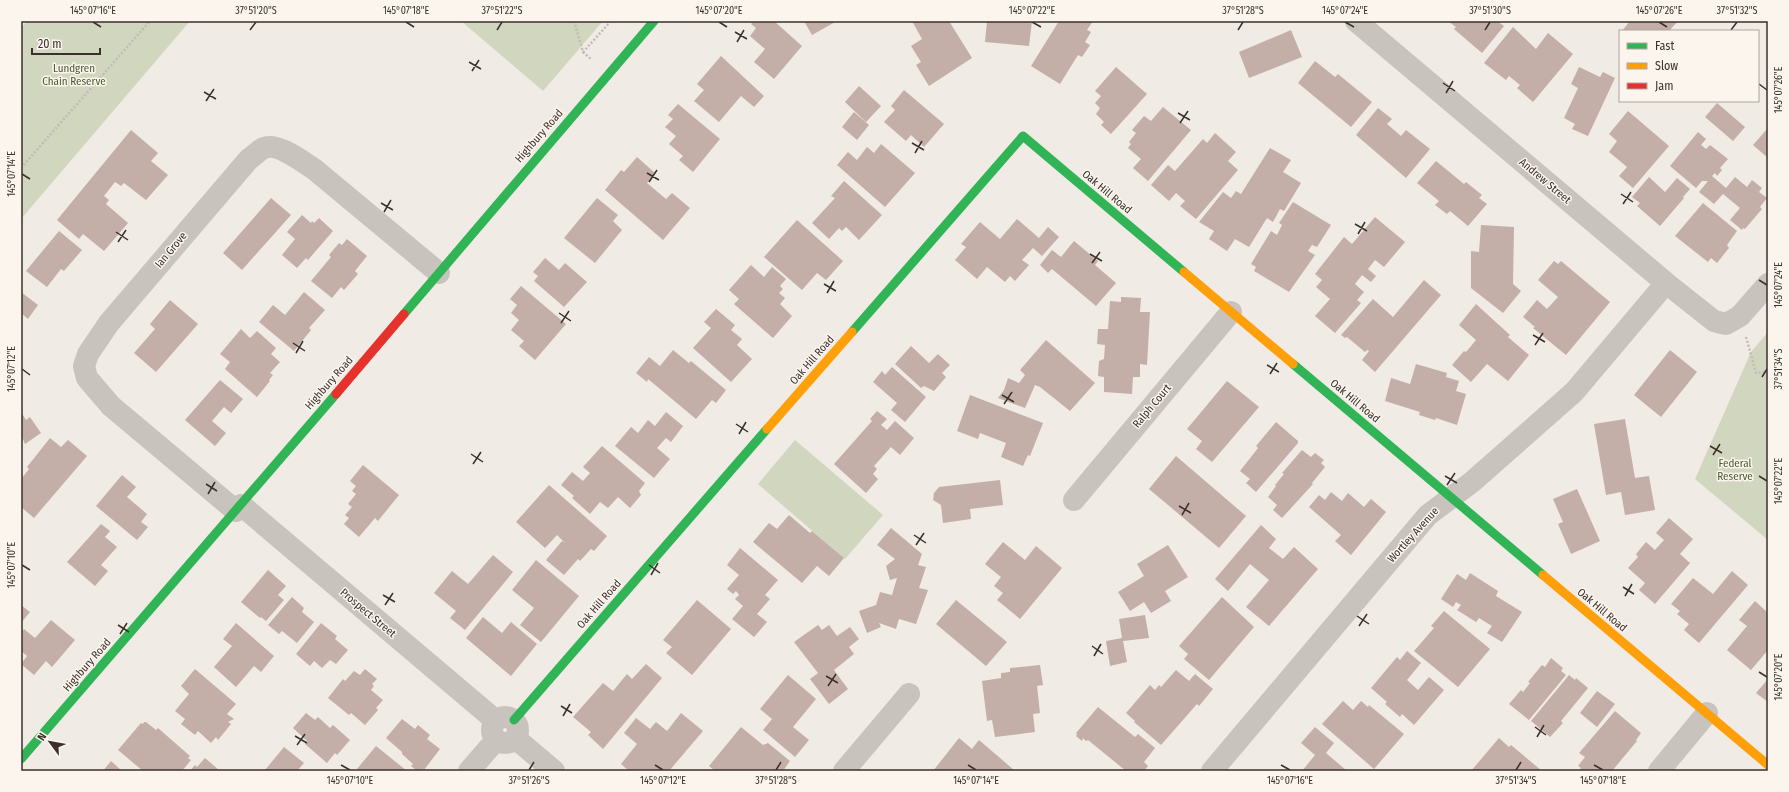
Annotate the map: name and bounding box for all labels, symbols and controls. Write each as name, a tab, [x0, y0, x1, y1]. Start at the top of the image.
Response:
text: 145°07'16"E	[70, 5, 116, 17]
text: 37°51'20"S	[235, 5, 277, 17]
text: 145°07'18"E	[383, 5, 429, 17]
text: 37°51'22"S	[482, 5, 522, 17]
text: 145°07'20"E	[696, 5, 743, 17]
text: 145°07'22"E	[1009, 5, 1055, 17]
text: 37°51'28"S	[1222, 5, 1264, 17]
text: 145°07'24"E	[1322, 5, 1368, 17]
text: 37°51'30"S	[1469, 5, 1511, 17]
text: 145°07'26"E	[1636, 5, 1683, 17]
text: 37°51'32"S	[1717, 5, 1757, 17]
scale bar	[32, 30, 100, 56]
legend	[1619, 30, 1759, 102]
text: 20 m	[38, 37, 62, 51]
text: Fast	[1655, 39, 1674, 53]
text: Slow	[1655, 59, 1678, 73]
park label: Lundgren Chain Reserve	[42, 62, 106, 88]
text: 145°07'26"E	[1773, 66, 1785, 113]
text: Jam	[1655, 79, 1673, 93]
street label: Highbury Road	[512, 107, 566, 165]
text: 145°07'14"E	[6, 151, 18, 197]
street label: Andrew Street	[1517, 156, 1574, 207]
street label: Oak Hill Road	[1080, 168, 1134, 216]
street label: Ian Grove	[152, 230, 190, 270]
text: 145°07'24"E	[1773, 262, 1785, 308]
street label: Oak Hill Road	[787, 333, 837, 387]
text: 145°07'12"E	[6, 346, 18, 392]
text: 37°51'34"S	[1773, 349, 1785, 389]
street label: Highbury Road	[302, 354, 356, 412]
street label: Oak Hill Road	[1328, 377, 1382, 425]
street label: Ralph Court	[1130, 381, 1174, 430]
park label: Federal Reserve	[1717, 457, 1753, 483]
text: 145°07'22"E	[1773, 458, 1785, 504]
street label: Wortley Avenue	[1385, 505, 1441, 565]
text: 145°07'10"E	[6, 541, 18, 588]
street label: Oak Hill Road	[574, 577, 624, 631]
street label: Prospect Street	[337, 586, 399, 640]
street label: Oak Hill Road	[1575, 586, 1629, 634]
street label: Highbury Road	[60, 636, 114, 694]
text: 145°07'20"E	[1773, 653, 1785, 701]
north arrow	[30, 722, 70, 762]
text: N	[35, 731, 49, 743]
text: 145°07'10"E	[327, 775, 374, 787]
text: 37°51'26"S	[508, 775, 550, 787]
text: 145°07'12"E	[640, 775, 686, 787]
text: 37°51'28"S	[755, 775, 797, 787]
text: 145°07'14"E	[953, 775, 999, 787]
text: 145°07'16"E	[1267, 775, 1313, 787]
text: 37°51'34"S	[1496, 775, 1536, 787]
text: 145°07'18"E	[1580, 775, 1626, 787]

